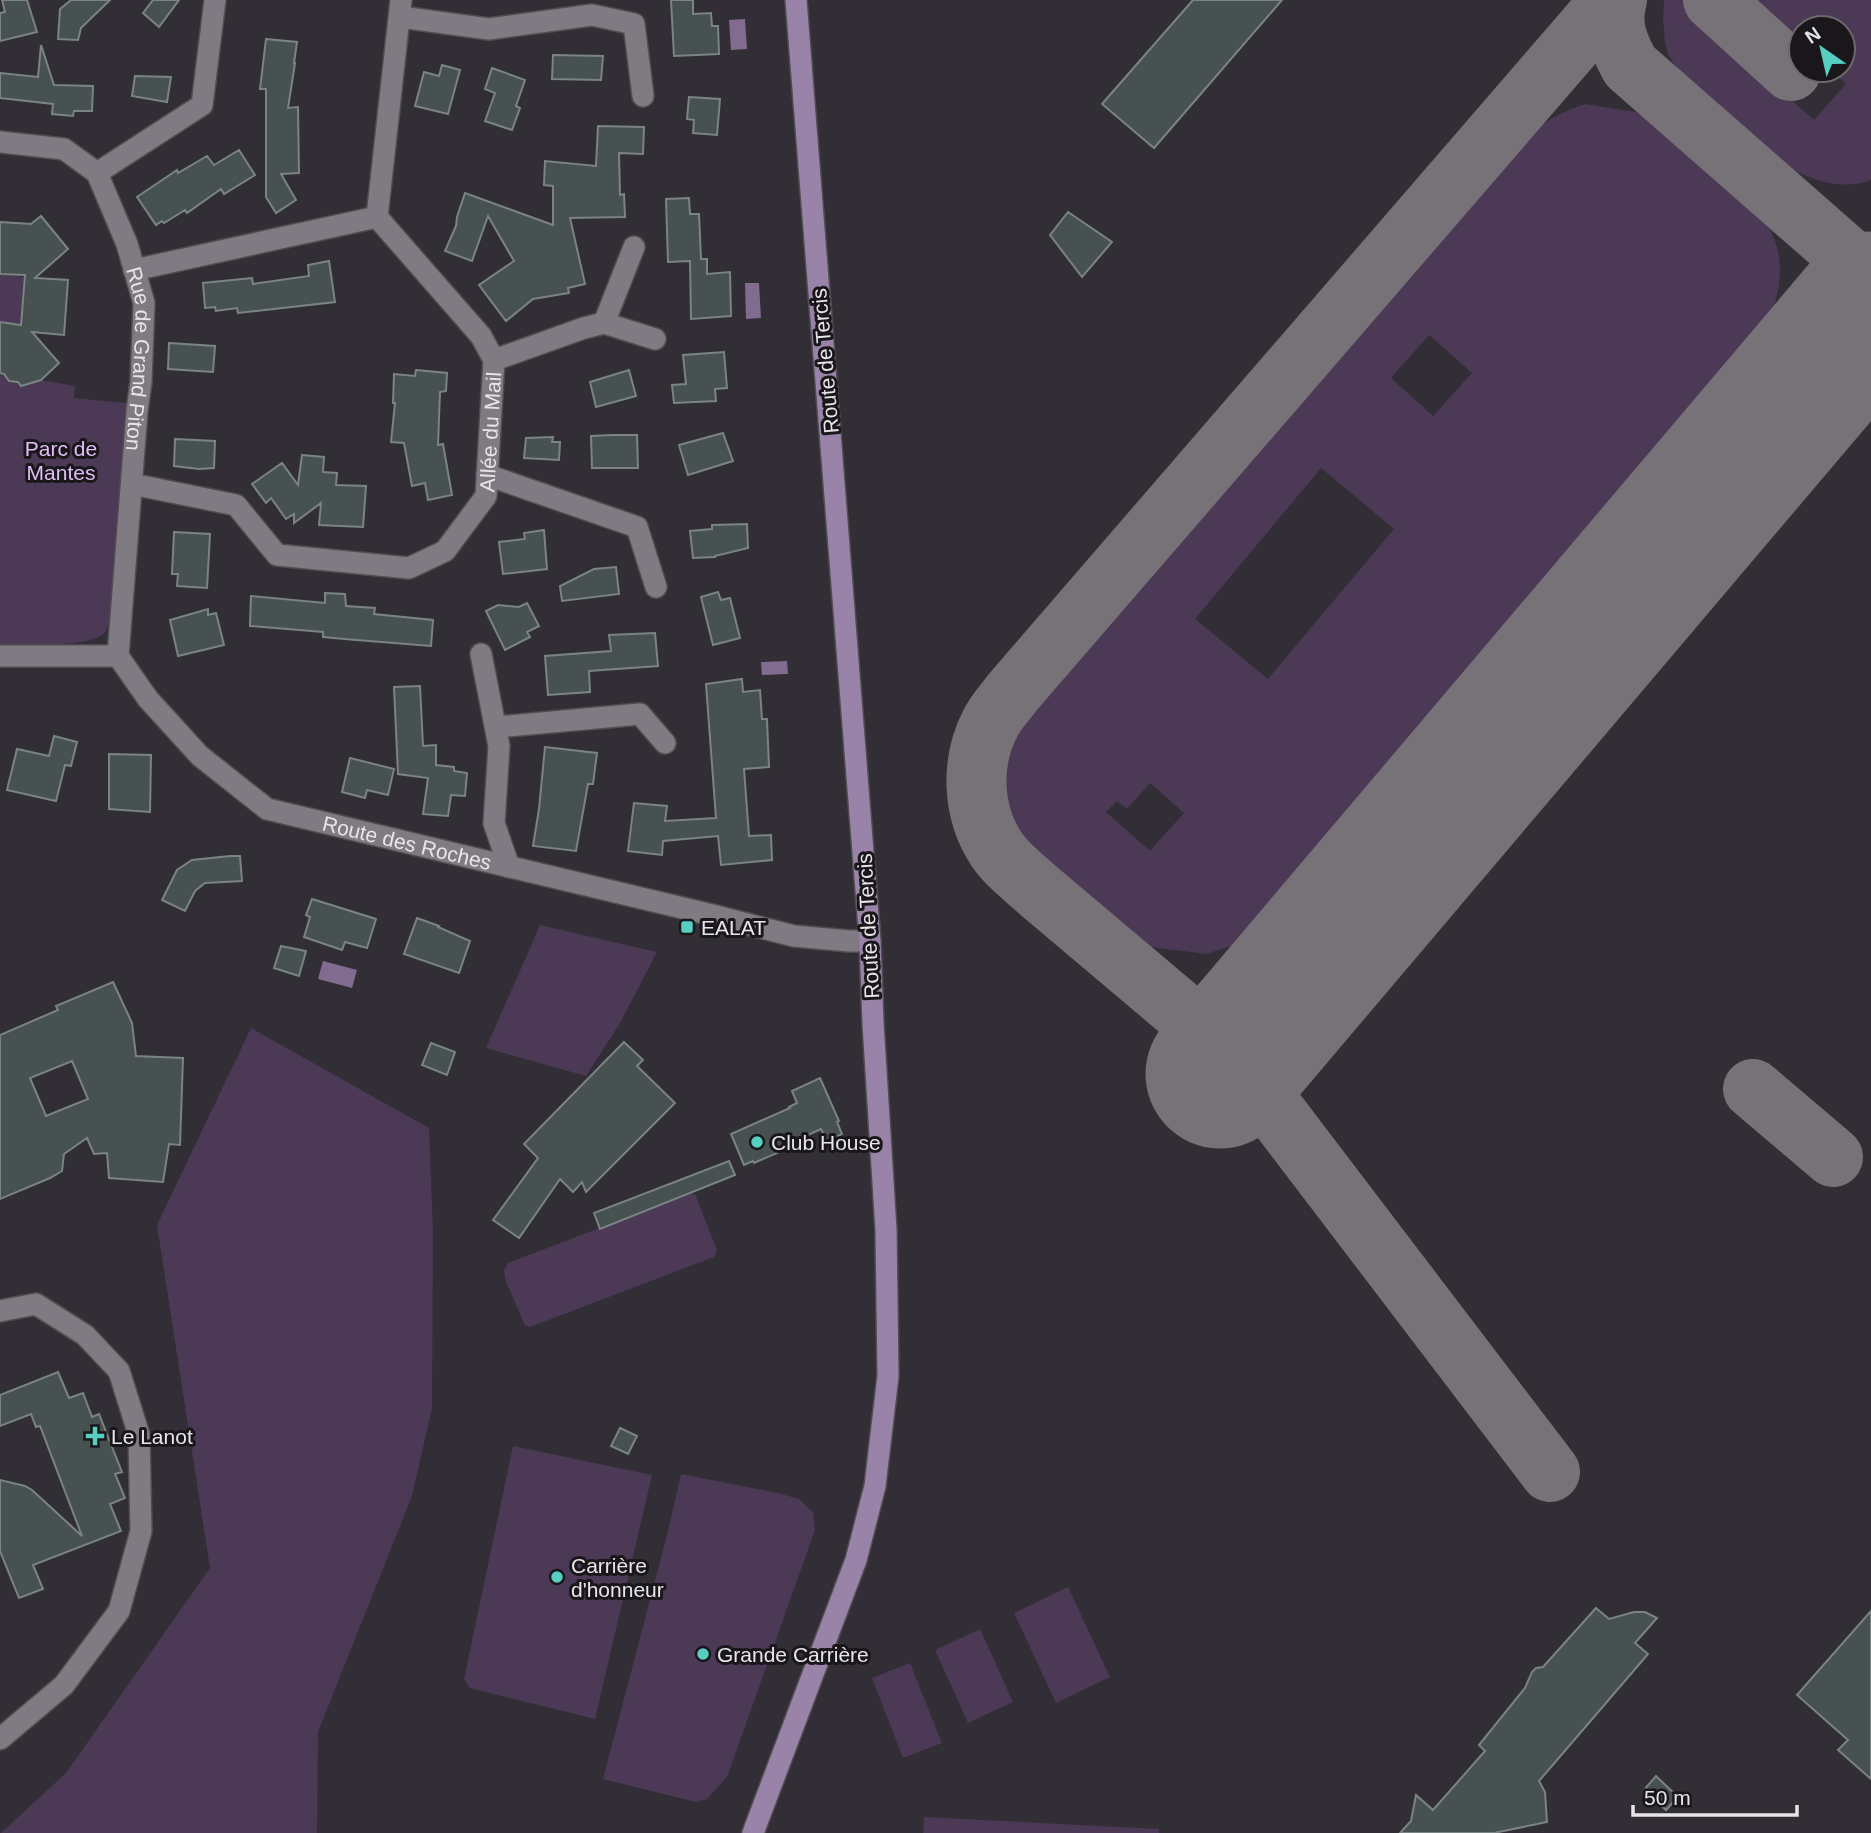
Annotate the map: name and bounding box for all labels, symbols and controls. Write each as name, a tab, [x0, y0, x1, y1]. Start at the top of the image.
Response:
north arrow	[1787, 14, 1857, 84]
text: N	[1801, 23, 1824, 48]
street label: Rue de Grand Piton	[122, 264, 155, 452]
street label: Route de Tercis	[807, 288, 843, 434]
street label: Allée du Mail	[475, 371, 505, 493]
park label: Parc de Mantes	[25, 437, 97, 484]
street label: Route des Roches	[320, 811, 494, 874]
street label: Route de Tercis	[853, 853, 883, 999]
place label: EALAT	[701, 916, 766, 939]
marker: EALAT	[679, 919, 695, 935]
place label: Club House	[771, 1131, 881, 1154]
marker: Club House	[749, 1134, 765, 1150]
place label: Le Lanot	[111, 1425, 193, 1448]
marker: Le Lanot	[85, 1426, 105, 1446]
place label: Carrière d'honneur	[571, 1554, 664, 1601]
marker: Carrière d'honneur	[549, 1569, 565, 1585]
place label: Grande Carrière	[717, 1643, 869, 1666]
marker: Grande Carrière	[695, 1646, 711, 1662]
scale bar	[1633, 1773, 1798, 1817]
text: 50 m	[1644, 1786, 1691, 1809]

